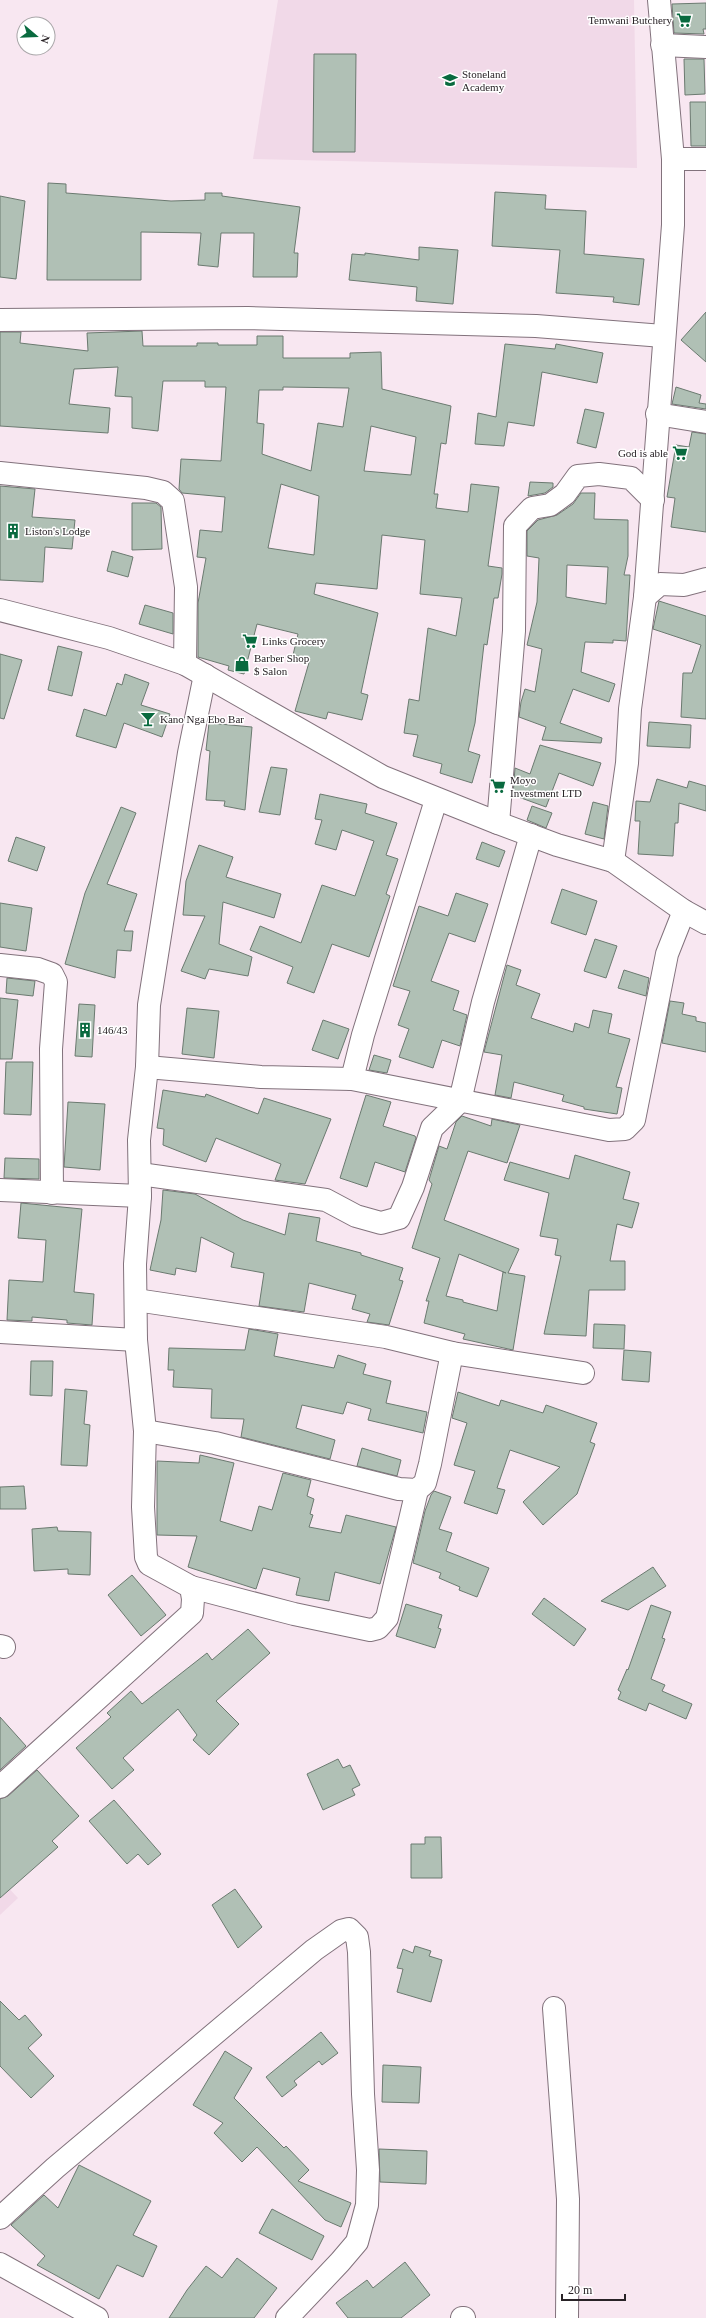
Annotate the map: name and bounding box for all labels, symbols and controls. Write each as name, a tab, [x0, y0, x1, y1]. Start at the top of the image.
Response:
supermarket icon: Temwani Butchery	[675, 11, 693, 29]
place label: Temwani Butchery	[588, 14, 672, 26]
north arrow	[16, 16, 56, 56]
text: N	[38, 34, 52, 45]
place label: Stoneland Academy	[462, 68, 506, 93]
school or university icon: Stoneland Academy	[441, 71, 459, 89]
supermarket icon: God is able	[671, 444, 689, 462]
place label: God is able	[618, 447, 668, 459]
building icon: Liston's Lodge	[4, 522, 22, 540]
place label: Liston's Lodge	[25, 525, 90, 537]
supermarket icon: Links Grocery	[241, 632, 259, 650]
place label: Links Grocery	[262, 635, 326, 647]
place label: Barber Shop $ Salon	[254, 652, 310, 677]
shop icon: Barber Shop $ Salon	[233, 655, 251, 673]
bar icon: Kano Nga Ebo Bar	[139, 710, 157, 728]
place label: Kano Nga Ebo Bar	[160, 713, 244, 725]
place label: Moyo Investment LTD	[510, 774, 582, 799]
supermarket icon: Moyo Investment LTD	[489, 777, 507, 795]
building icon: 146/43	[76, 1021, 94, 1039]
place label: 146/43	[97, 1024, 128, 1036]
scale bar	[562, 2276, 625, 2302]
text: 20 m	[568, 2283, 593, 2297]

